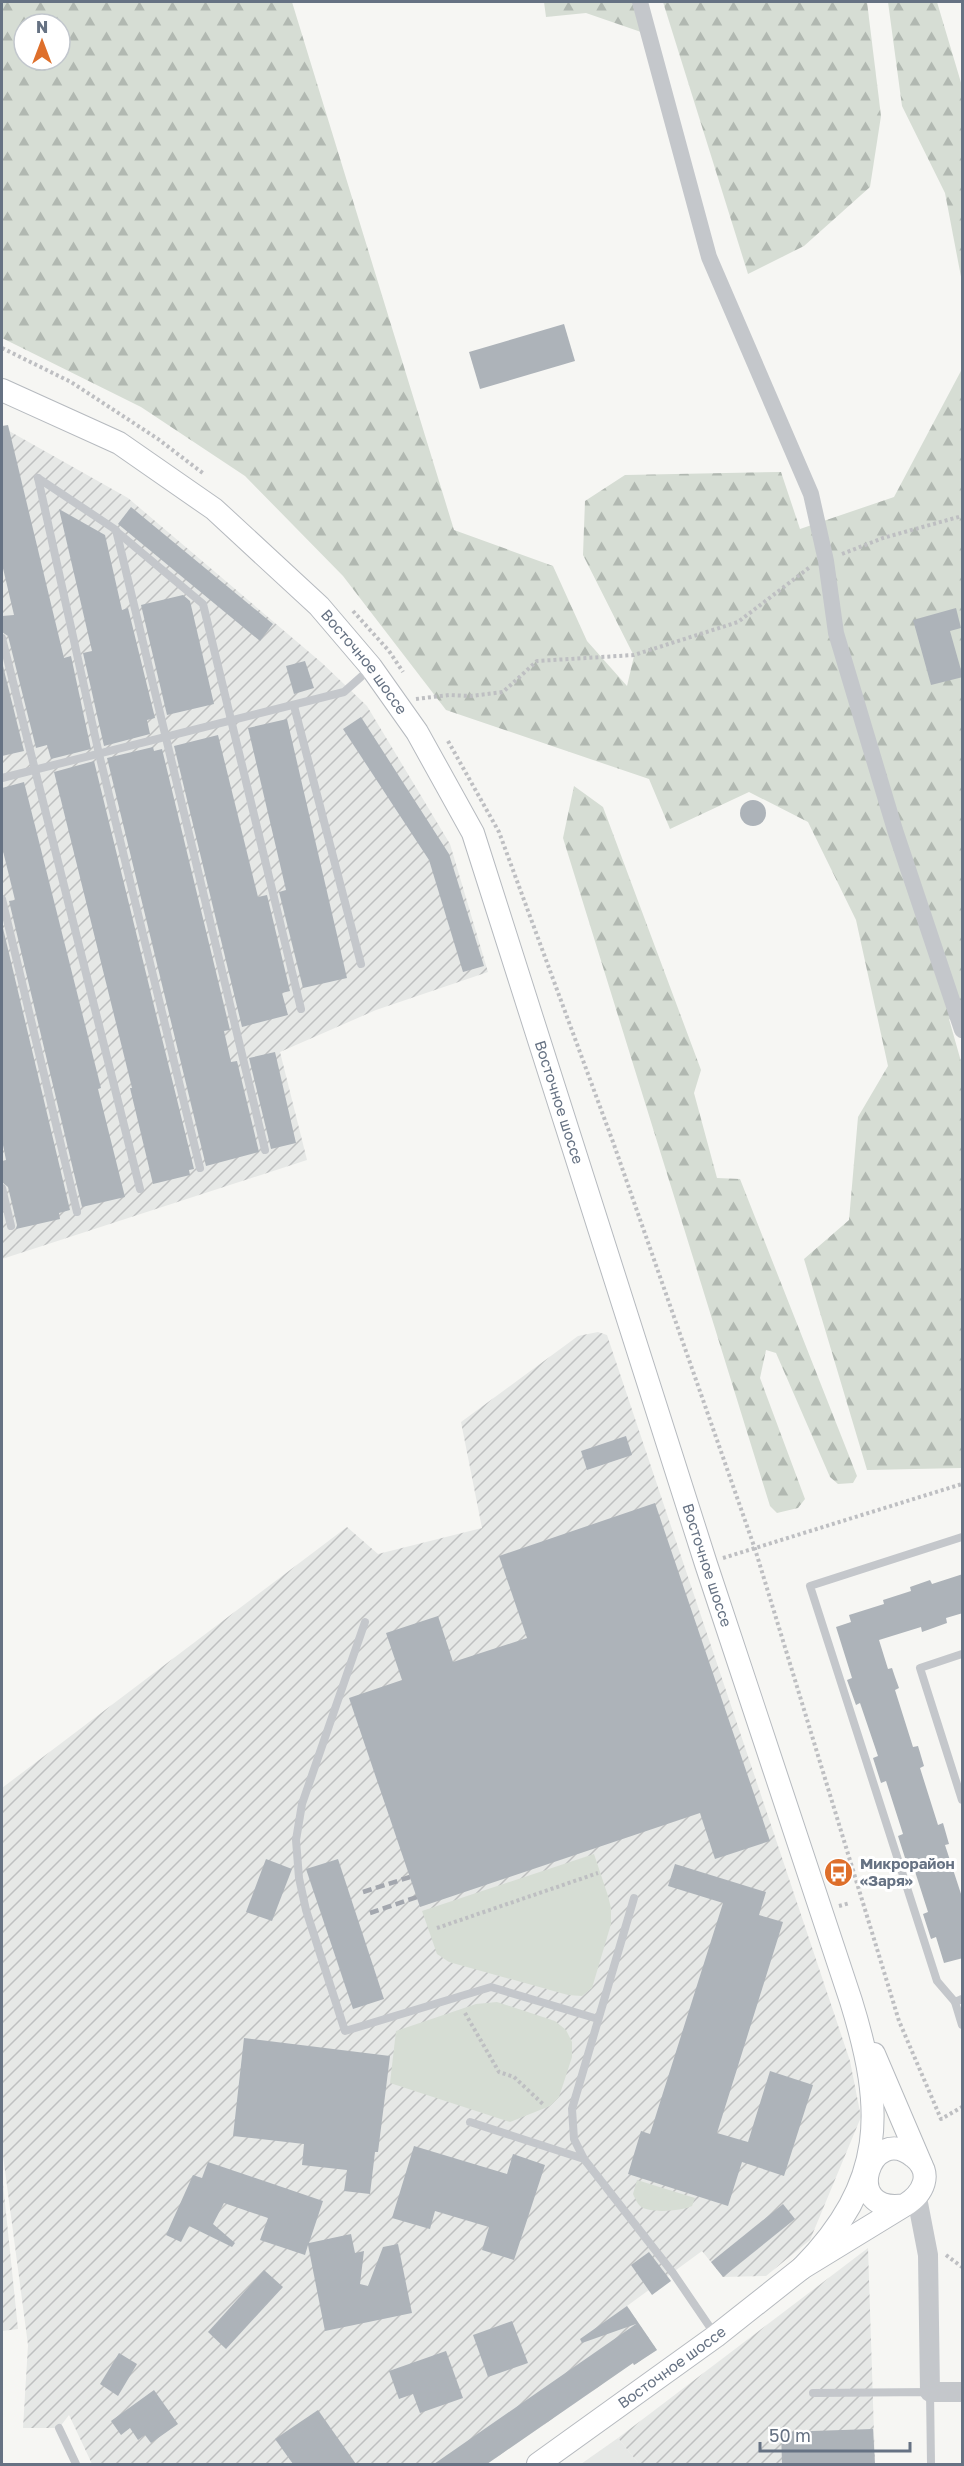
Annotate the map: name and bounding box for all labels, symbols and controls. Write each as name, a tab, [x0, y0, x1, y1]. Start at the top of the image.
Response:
north arrow	[12, 12, 72, 72]
text: N	[36, 17, 48, 37]
street label: Восточное шоссе	[318, 605, 412, 718]
street label: Восточное шоссе	[532, 1038, 588, 1166]
street label: Восточное шоссе	[679, 1501, 736, 1629]
place label: Микрорайон «Заря»	[860, 1854, 955, 1889]
bus stop icon: Микрорайон «Заря»	[823, 1857, 855, 1889]
street label: Восточное шоссе	[614, 2322, 729, 2412]
scale bar	[760, 2415, 910, 2453]
text: 50 m	[769, 2424, 811, 2446]

